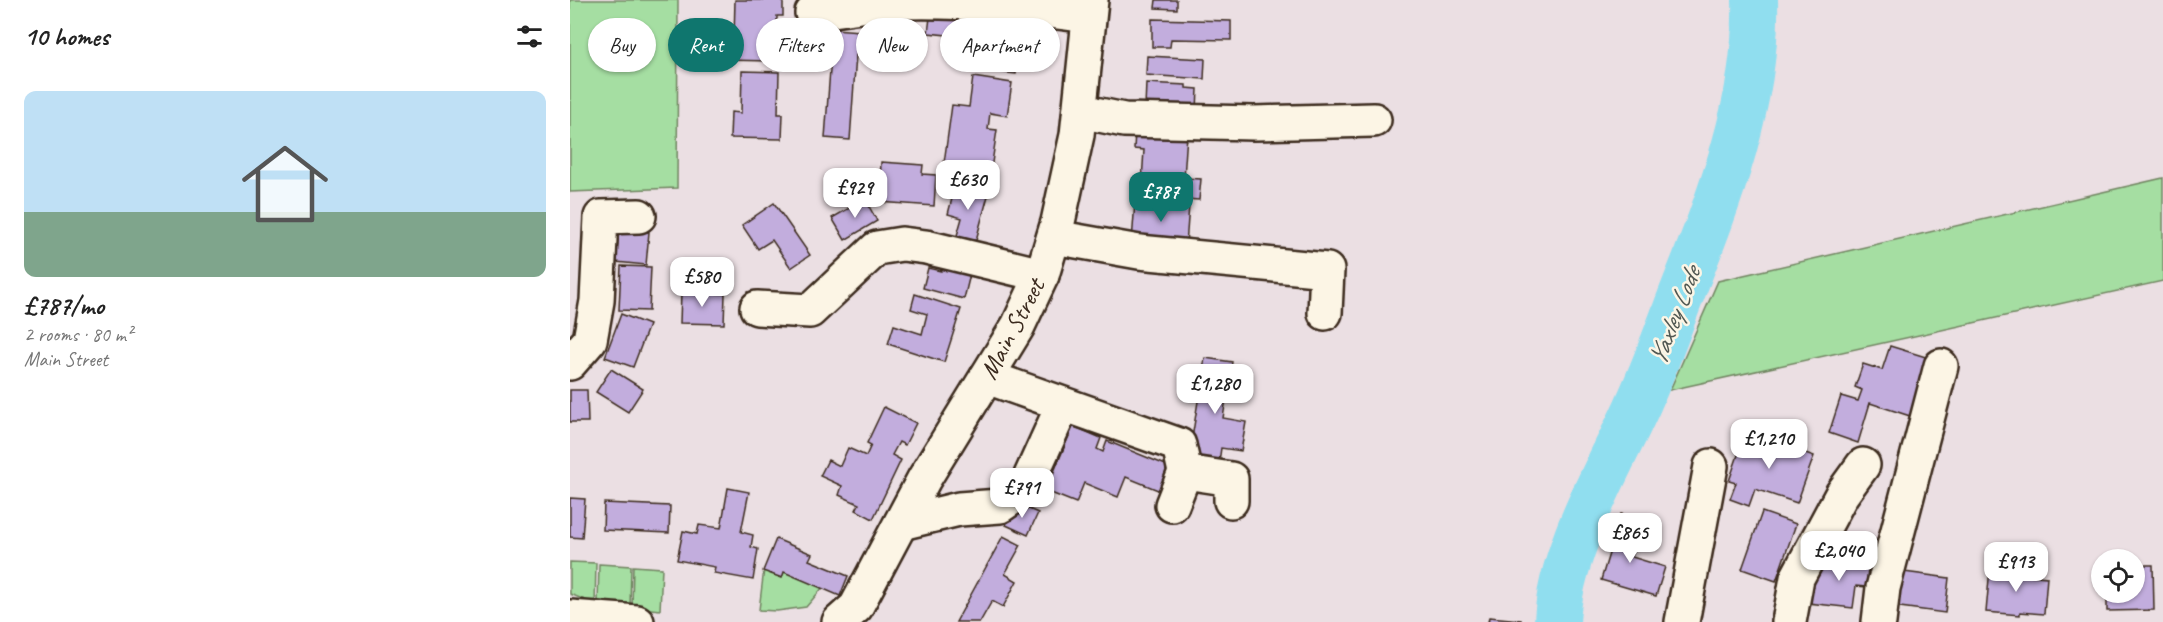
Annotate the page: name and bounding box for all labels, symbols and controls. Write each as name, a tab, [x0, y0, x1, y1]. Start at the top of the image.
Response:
chip: Buy	[588, 18, 656, 72]
chip: Rent	[668, 18, 744, 72]
chip: Filters	[756, 18, 844, 72]
chip: New	[856, 18, 928, 72]
chip: Apartment	[940, 18, 1060, 72]
text: 10 homes	[24, 20, 109, 53]
icon: filters	[513, 20, 546, 53]
icon: home	[231, 130, 339, 238]
pin: £630	[932, 160, 1004, 211]
text: £630	[950, 167, 986, 192]
pin: £929	[819, 168, 891, 219]
pin: £787	[1125, 172, 1197, 223]
text: £929	[837, 175, 873, 200]
text: £787	[1143, 179, 1179, 204]
pin: £580	[666, 257, 738, 308]
water label: Yaxley Lode	[1640, 258, 1710, 370]
text: £580	[684, 264, 720, 289]
street label: Main Street	[972, 271, 1053, 385]
text: £787/mo	[24, 289, 104, 322]
text: 2 rooms · 80 m²	[24, 322, 132, 347]
text: Main Street	[24, 347, 108, 372]
pin: £1,280	[1166, 364, 1264, 415]
text: £1,280	[1191, 371, 1239, 396]
pin: £1,210	[1720, 419, 1818, 470]
text: £1,210	[1745, 426, 1793, 451]
pin: £791	[986, 468, 1058, 519]
text: £791	[1004, 475, 1040, 500]
pin: £865	[1594, 513, 1666, 564]
text: £865	[1612, 520, 1648, 545]
pin: £2,040	[1790, 531, 1888, 582]
text: £2,040	[1815, 538, 1863, 563]
pin: £913	[1980, 542, 2052, 593]
text: £913	[1998, 549, 2034, 574]
map controls	[2091, 549, 2145, 603]
button: locate	[2091, 549, 2145, 603]

